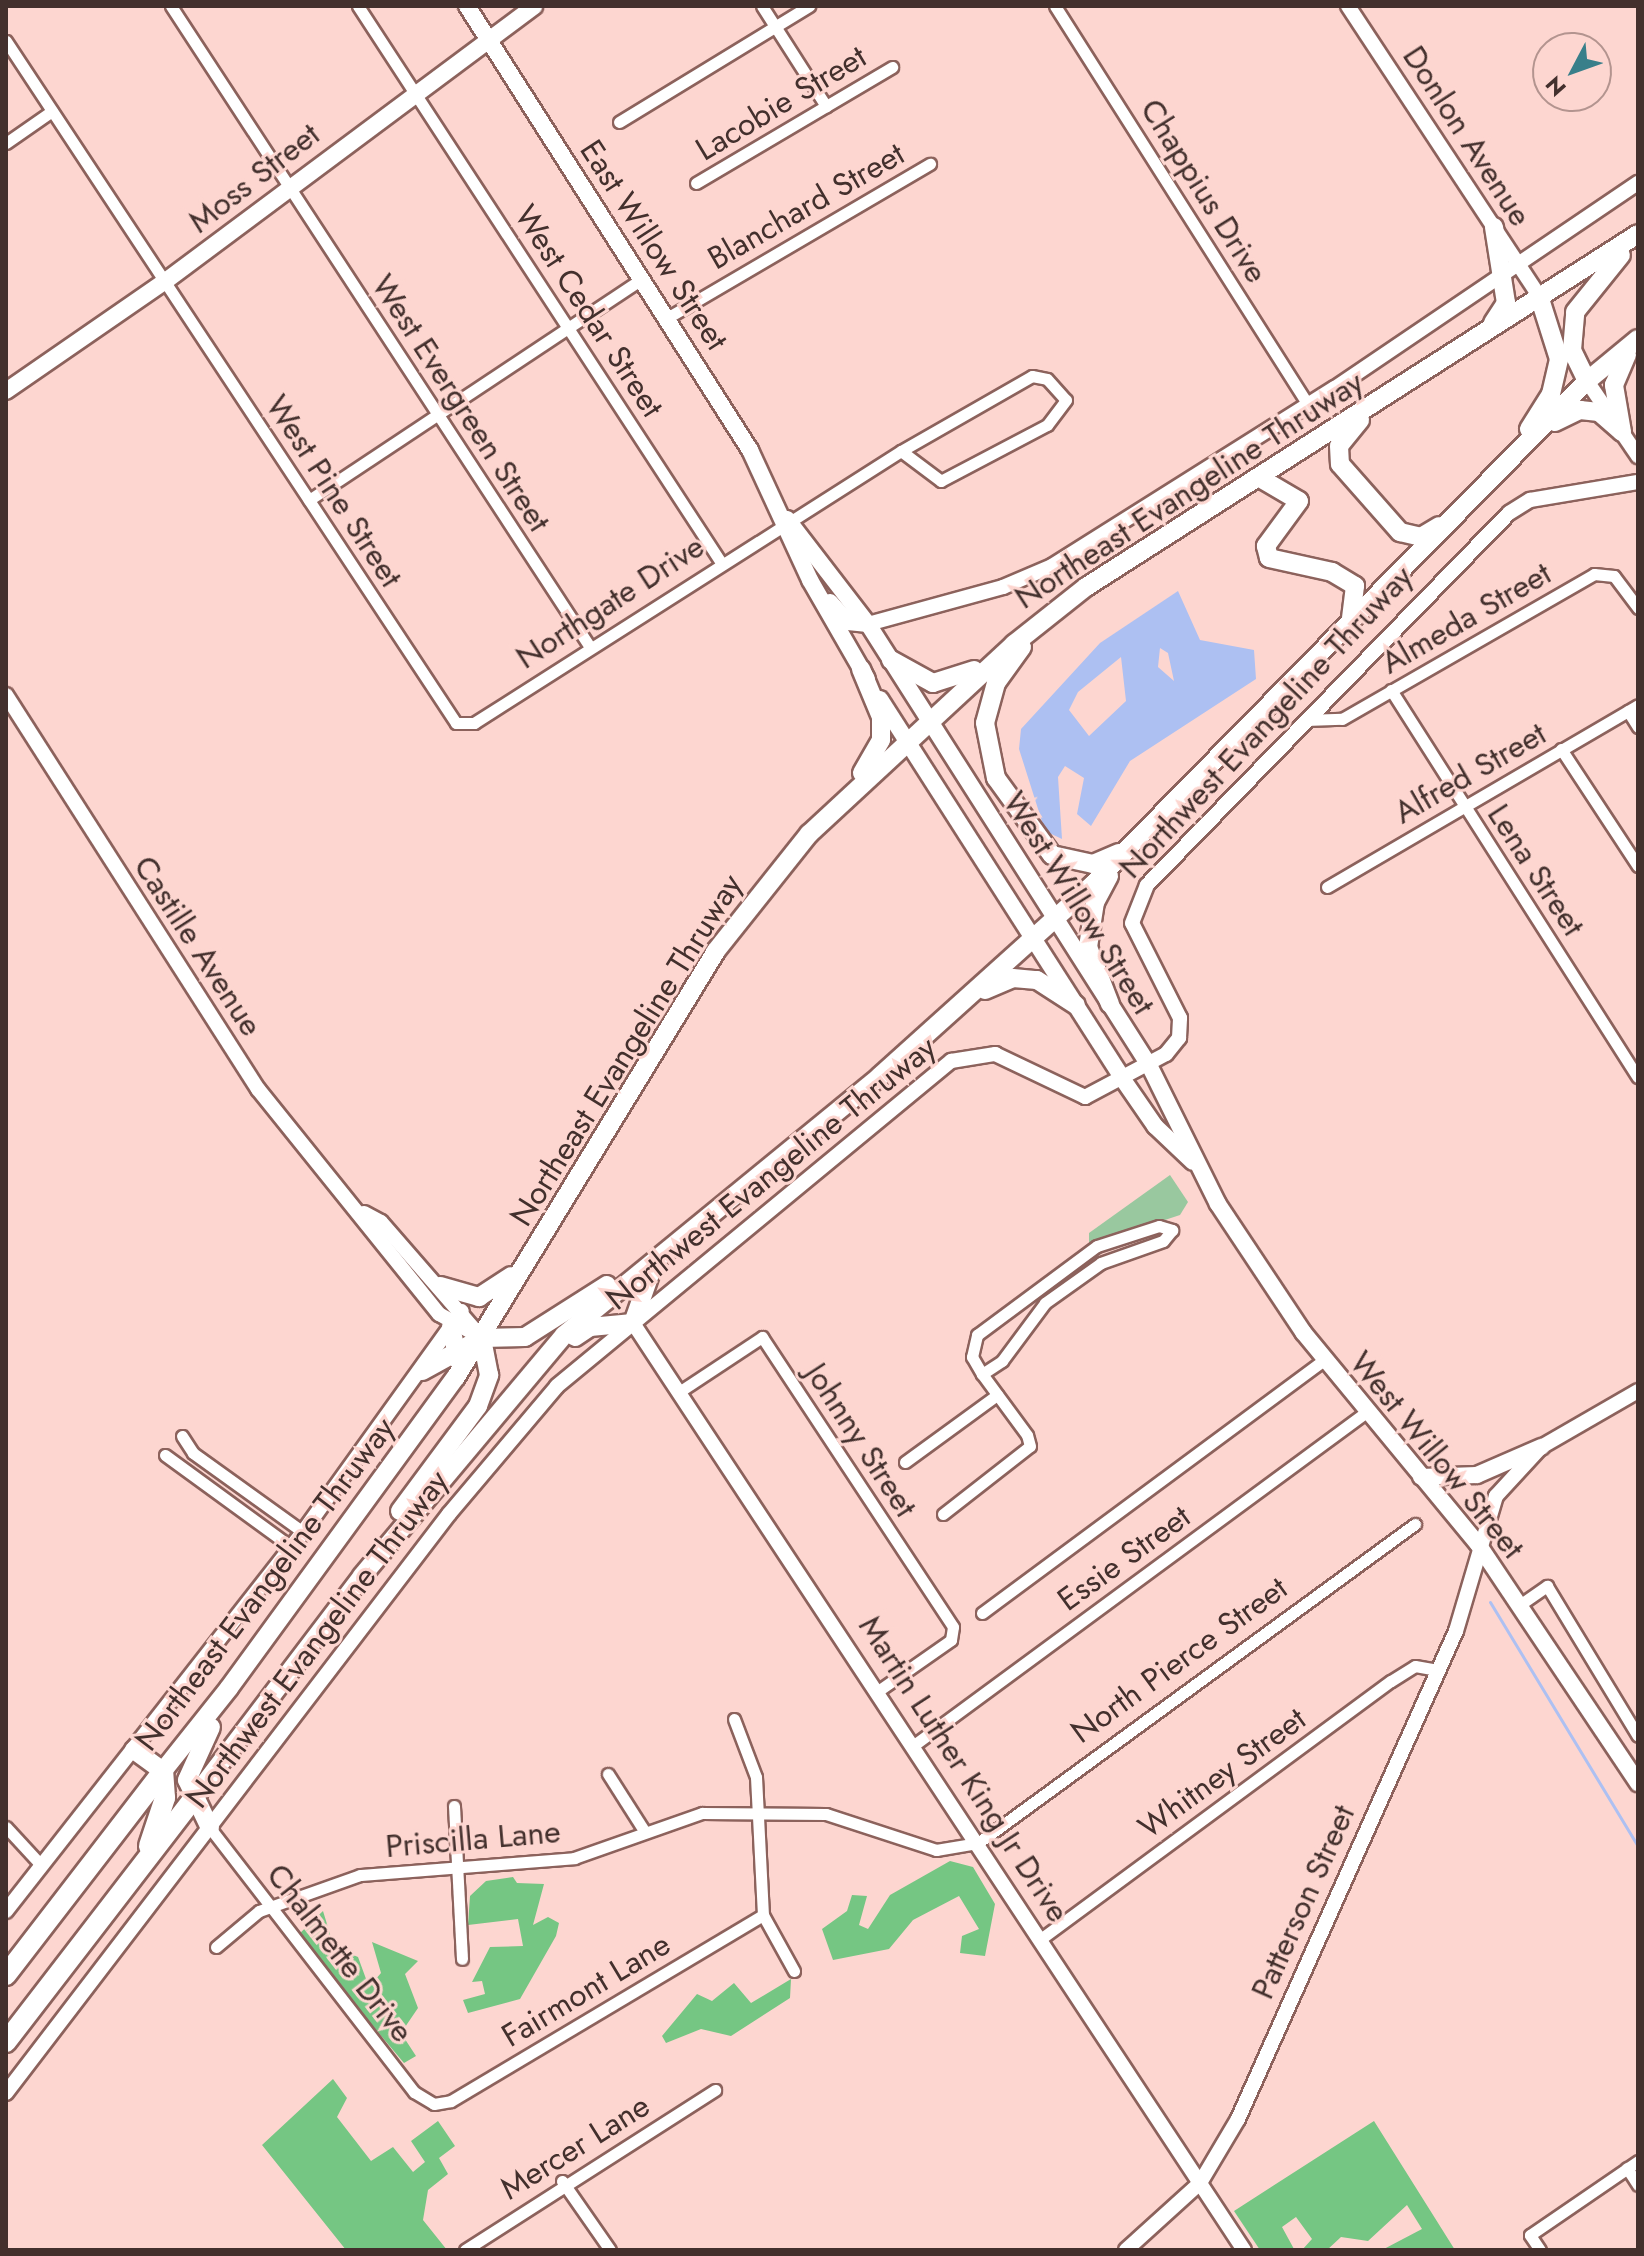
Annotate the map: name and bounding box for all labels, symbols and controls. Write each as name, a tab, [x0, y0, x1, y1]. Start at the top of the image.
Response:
north arrow	[1532, 32, 1612, 112]
street label: Lacobie Street	[689, 37, 873, 169]
street label: Donlon Avenue	[1395, 39, 1539, 233]
text: N	[1538, 69, 1573, 104]
street label: Chappius Drive	[1132, 92, 1276, 290]
street label: Moss Street	[181, 115, 327, 241]
street label: East Willow Street	[572, 133, 736, 357]
street label: Blanchard Street	[701, 134, 911, 278]
street label: West Cedar Street	[506, 198, 672, 424]
street label: West Evergreen Street	[364, 267, 558, 539]
street label: Northeast Evangeline Thruway	[1008, 363, 1370, 617]
street label: West Pine Street	[258, 388, 410, 594]
street label: Northgate Drive	[509, 527, 711, 677]
street label: Almeda Street	[1374, 554, 1558, 682]
street label: Northwest Evangeline Thruway	[1111, 558, 1421, 886]
street label: Alfred Street	[1387, 714, 1553, 832]
street label: West Willow Street	[995, 785, 1163, 1021]
street label: Lena Street	[1479, 797, 1593, 943]
street label: Castille Avenue	[126, 849, 270, 1043]
street label: Northeast Evangeline Thruway	[502, 867, 750, 1233]
street label: Northwest Evangeline Thruway	[598, 1028, 944, 1318]
street label: West Willow Street	[1342, 1344, 1532, 1566]
street label: Johnny Street	[797, 1356, 925, 1524]
street label: Northeast Evangeline Thruway	[127, 1410, 403, 1758]
street label: Northwest Evangeline Thruway	[177, 1462, 457, 1816]
street label: Essie Street	[1050, 1497, 1198, 1619]
street label: North Pierce Street	[1063, 1569, 1295, 1751]
street label: Martin Luther King Jr Drive	[851, 1609, 1077, 1929]
street label: Whitney Street	[1131, 1699, 1313, 1847]
street label: Patterson Street	[1243, 1799, 1363, 2005]
street label: Priscilla Lane	[384, 1812, 562, 1866]
street label: Chalmette Drive	[259, 1856, 421, 2050]
street label: Fairmont Lane	[495, 1925, 677, 2055]
street label: Mercer Lane	[493, 2086, 657, 2208]

